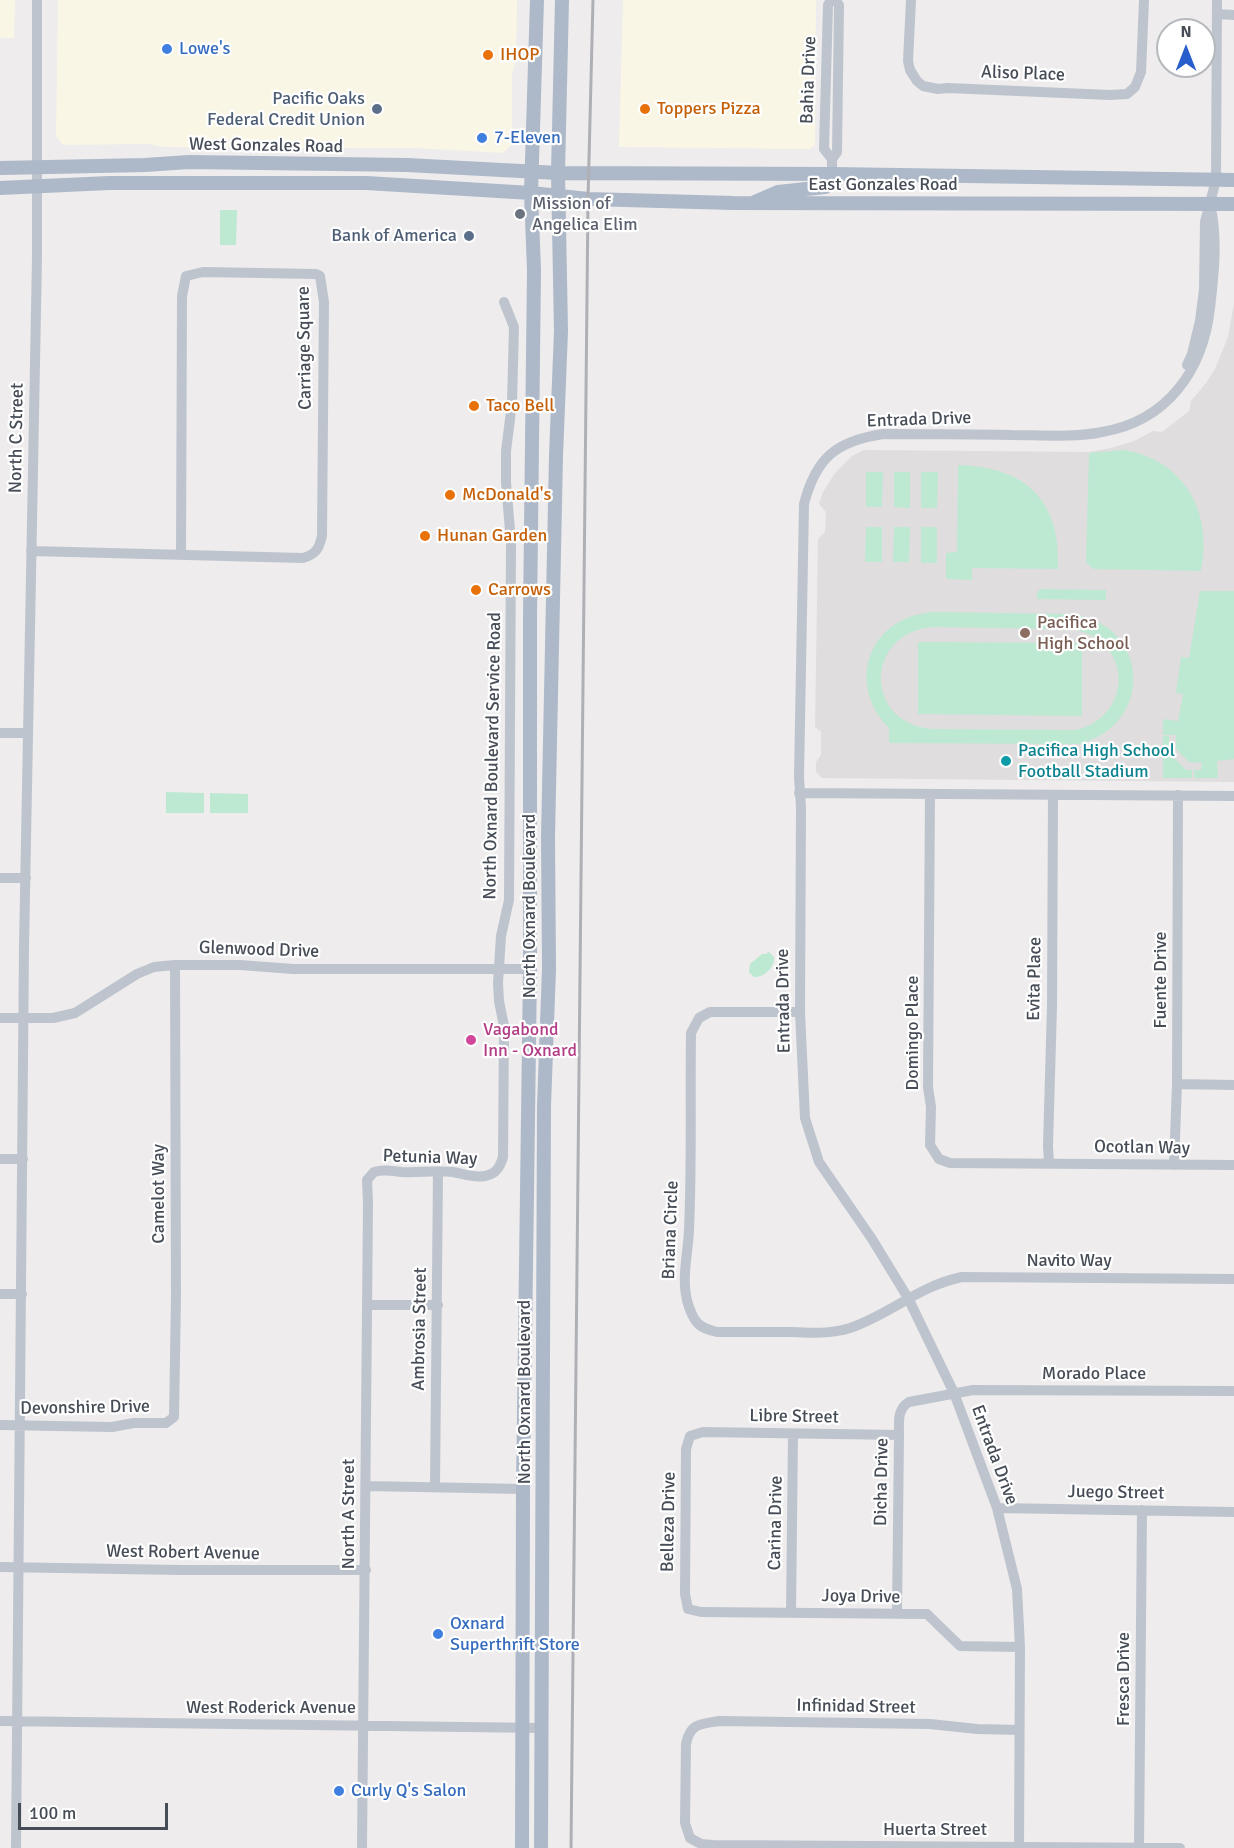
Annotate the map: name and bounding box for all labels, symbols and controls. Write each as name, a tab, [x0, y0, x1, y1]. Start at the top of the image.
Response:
north arrow	[1156, 18, 1216, 78]
text: N	[1180, 22, 1192, 42]
street label: Bahia Drive	[797, 36, 821, 124]
place label: Lowe's	[179, 38, 230, 60]
marker: Lowe's	[160, 42, 174, 56]
place label: IHOP	[500, 44, 539, 66]
marker: IHOP	[481, 48, 495, 62]
street label: Aliso Place	[981, 62, 1065, 86]
place label: Pacific Oaks Federal Credit Union	[207, 88, 365, 130]
place label: Toppers Pizza	[657, 98, 761, 120]
marker: Pacific Oaks Federal Credit Union	[370, 102, 384, 116]
marker: Toppers Pizza	[638, 102, 652, 116]
place label: 7-Eleven	[494, 127, 561, 149]
marker: 7-Eleven	[475, 131, 489, 145]
street label: West Gonzales Road	[189, 134, 343, 158]
street label: East Gonzales Road	[808, 174, 958, 196]
place label: Mission of Angelica Elim	[532, 193, 638, 236]
marker: Mission of Angelica Elim	[513, 207, 527, 221]
place label: Bank of America	[331, 225, 457, 247]
marker: Bank of America	[462, 229, 476, 243]
street label: Carriage Square	[293, 286, 317, 410]
street label: North C Street	[5, 383, 29, 493]
place label: Taco Bell	[486, 395, 555, 417]
marker: Taco Bell	[467, 399, 481, 413]
street label: Entrada Drive	[866, 407, 972, 433]
place label: McDonald's	[462, 484, 551, 506]
marker: McDonald's	[443, 488, 457, 502]
place label: Hunan Garden	[437, 525, 547, 547]
marker: Hunan Garden	[418, 529, 432, 543]
place label: Carrows	[488, 579, 551, 601]
marker: Carrows	[469, 583, 483, 597]
street label: North Oxnard Boulevard Service Road	[480, 612, 506, 900]
place label: Pacifica High School	[1037, 612, 1130, 654]
marker: Pacifica High School	[1018, 626, 1032, 640]
place label: Pacifica High School Football Stadium	[1018, 740, 1175, 783]
marker: Pacifica High School Football Stadium	[999, 754, 1013, 768]
street label: North Oxnard Boulevard	[519, 814, 541, 998]
street label: Fuente Drive	[1150, 932, 1172, 1028]
street label: Glenwood Drive	[198, 937, 320, 963]
street label: Evita Place	[1023, 937, 1047, 1021]
street label: Entrada Drive	[772, 948, 796, 1054]
street label: Domingo Place	[902, 976, 924, 1090]
place label: Vagabond Inn - Oxnard	[483, 1019, 577, 1062]
marker: Vagabond Inn - Oxnard	[464, 1033, 478, 1047]
street label: Ocotlan Way	[1094, 1136, 1190, 1160]
street label: Camelot Way	[148, 1144, 170, 1244]
street label: Petunia Way	[382, 1146, 478, 1170]
street label: Briana Circle	[658, 1180, 684, 1280]
street label: Navito Way	[1026, 1250, 1112, 1272]
street label: Ambrosia Street	[408, 1267, 432, 1391]
street label: North Oxnard Boulevard	[514, 1300, 536, 1484]
street label: Morado Place	[1042, 1363, 1146, 1385]
street label: Devonshire Drive	[20, 1396, 150, 1420]
street label: Entrada Drive	[966, 1402, 1022, 1508]
street label: Libre Street	[749, 1405, 839, 1429]
street label: Dicha Drive	[870, 1438, 894, 1526]
street label: North A Street	[338, 1459, 360, 1569]
street label: Belleza Drive	[657, 1472, 681, 1572]
street label: Carina Drive	[764, 1475, 788, 1571]
street label: Juego Street	[1068, 1481, 1164, 1505]
street label: West Robert Avenue	[106, 1541, 260, 1565]
street label: Joya Drive	[821, 1586, 901, 1608]
place label: Oxnard Superthrift Store	[450, 1613, 580, 1656]
marker: Oxnard Superthrift Store	[431, 1627, 445, 1641]
street label: Fresca Drive	[1113, 1632, 1135, 1726]
street label: Infinidad Street	[796, 1695, 916, 1719]
street label: West Roderick Avenue	[186, 1697, 356, 1719]
place label: Curly Q's Salon	[351, 1780, 466, 1802]
marker: Curly Q's Salon	[332, 1784, 346, 1798]
scale bar	[21, 1791, 171, 1829]
text: 100 m	[29, 1802, 76, 1824]
street label: Huerta Street	[883, 1819, 987, 1841]

